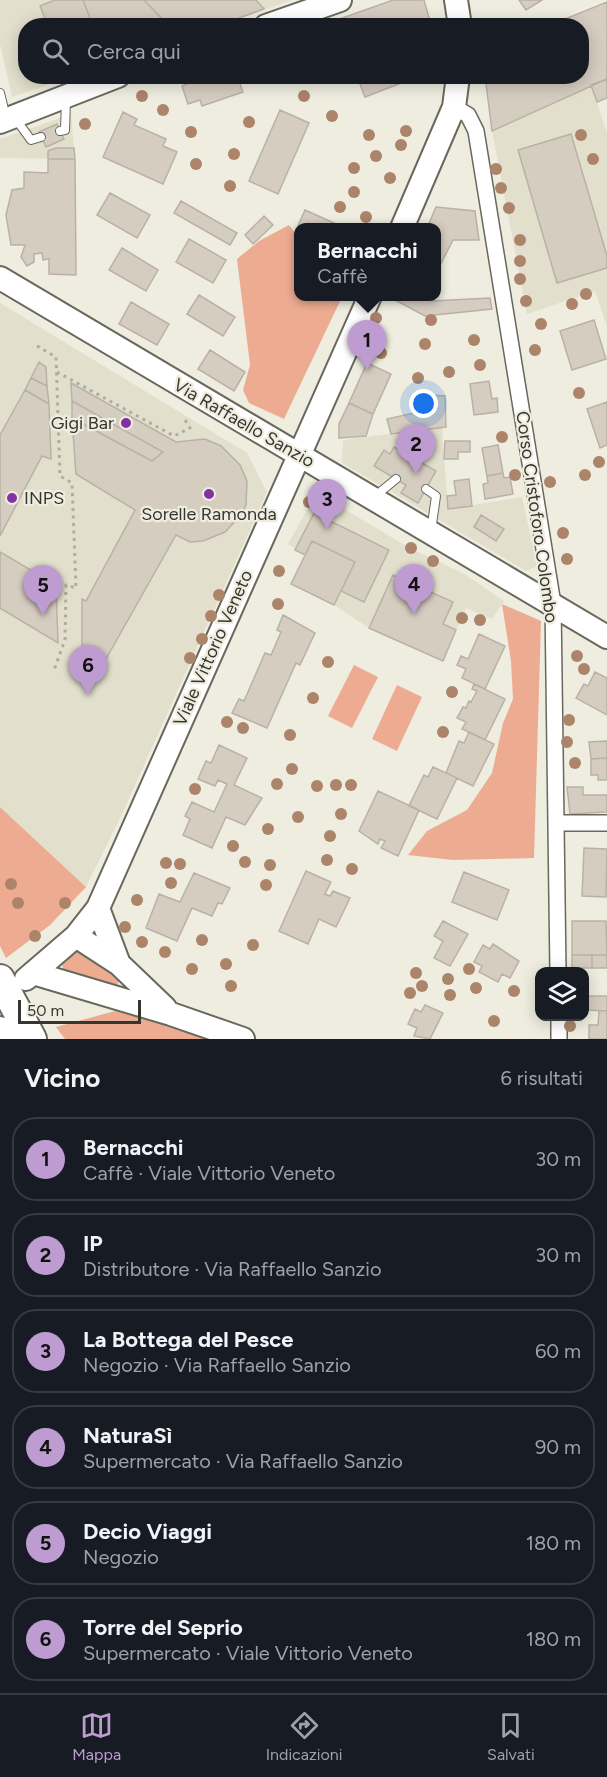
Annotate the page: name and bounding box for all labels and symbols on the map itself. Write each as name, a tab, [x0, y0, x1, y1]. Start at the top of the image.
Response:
pin: 1	[348, 320, 386, 370]
street label: Via Raffaello Sanzio	[169, 374, 319, 472]
your location	[409, 389, 438, 418]
street label: Corso Cristoforo Colombo	[511, 410, 563, 624]
place label: Gigi Bar	[51, 412, 114, 434]
marker: Gigi Bar	[119, 416, 133, 430]
pin: 2	[396, 424, 436, 474]
pin: 3	[308, 480, 346, 529]
place label: INPS	[24, 487, 64, 509]
marker: Sorelle Ramonda	[202, 487, 216, 501]
marker: INPS	[5, 491, 19, 505]
place label: Sorelle Ramonda	[141, 503, 277, 525]
pin: 4	[394, 564, 434, 614]
pin: 5	[24, 566, 63, 615]
street label: Viale Vittorio Veneto	[169, 567, 257, 729]
pin: 6	[68, 646, 107, 695]
scale bar	[18, 997, 141, 1025]

